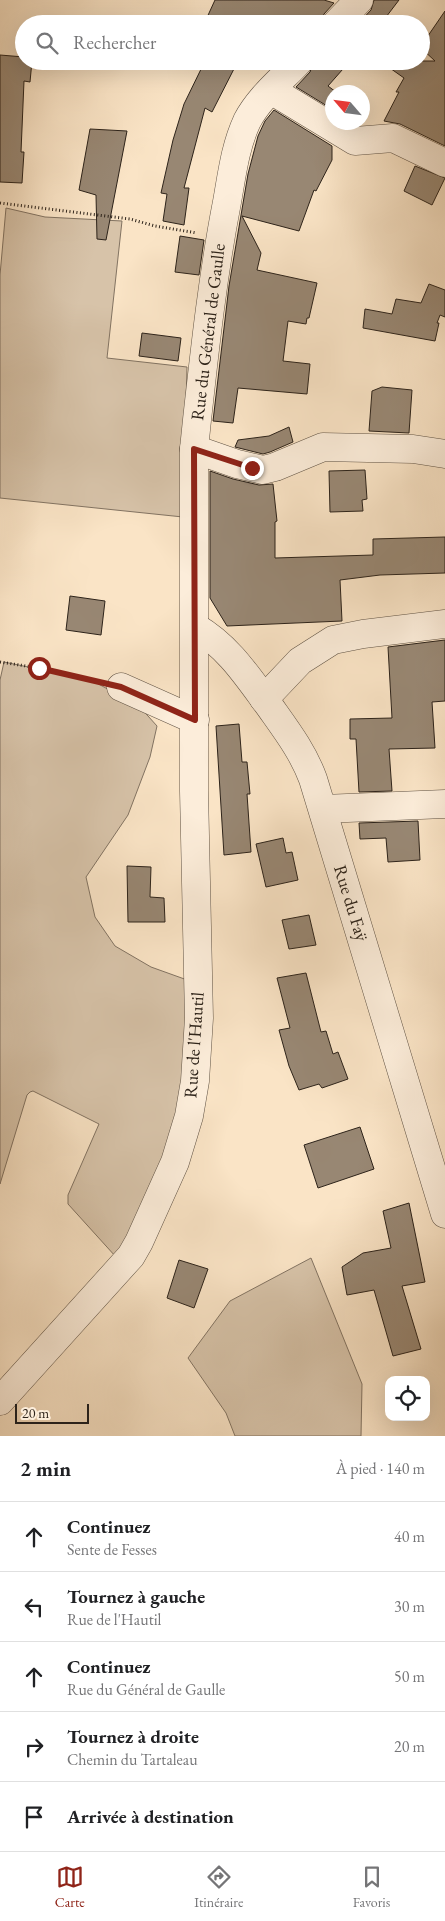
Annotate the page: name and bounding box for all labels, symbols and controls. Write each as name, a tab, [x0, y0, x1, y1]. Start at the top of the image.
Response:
search box	[15, 15, 430, 70]
icon: search	[33, 29, 61, 57]
text: Rechercher	[73, 30, 156, 55]
north arrow	[325, 85, 370, 130]
street label: Rue du Général de Gaulle	[185, 242, 230, 422]
route end	[241, 457, 264, 480]
route start	[28, 657, 51, 680]
street label: Rue du Faÿ	[329, 862, 374, 944]
street label: Rue de l'Hautil	[178, 991, 209, 1099]
map controls	[385, 1376, 430, 1421]
button: locate	[385, 1376, 430, 1421]
scale bar	[15, 1401, 89, 1424]
text: 20 m	[22, 1404, 49, 1422]
text: 2 min	[20, 1455, 71, 1482]
text: À pied · 140 m	[336, 1458, 425, 1479]
text: Continuez	[67, 1514, 151, 1539]
icon: ahead	[20, 1523, 48, 1551]
text: 40 m	[394, 1526, 425, 1547]
text: Sente de Fesses	[67, 1539, 157, 1560]
text: Tournez à gauche	[67, 1584, 205, 1609]
icon: left	[20, 1593, 48, 1621]
text: 30 m	[394, 1596, 425, 1617]
text: Rue de l'Hautil	[67, 1609, 161, 1630]
text: Continuez	[67, 1654, 151, 1679]
icon: ahead	[20, 1663, 48, 1691]
text: 50 m	[394, 1666, 425, 1687]
text: Rue du Général de Gaulle	[67, 1679, 225, 1700]
text: Tournez à droite	[67, 1724, 199, 1749]
icon: right	[20, 1733, 48, 1761]
text: 20 m	[394, 1736, 425, 1757]
text: Chemin du Tartaleau	[67, 1749, 198, 1770]
icon: arrive	[20, 1803, 48, 1831]
text: Arrivée à destination	[67, 1804, 234, 1829]
tab: Carte	[55, 1863, 85, 1911]
tab: Itinéraire	[194, 1863, 243, 1911]
tab: Favoris	[353, 1863, 390, 1911]

